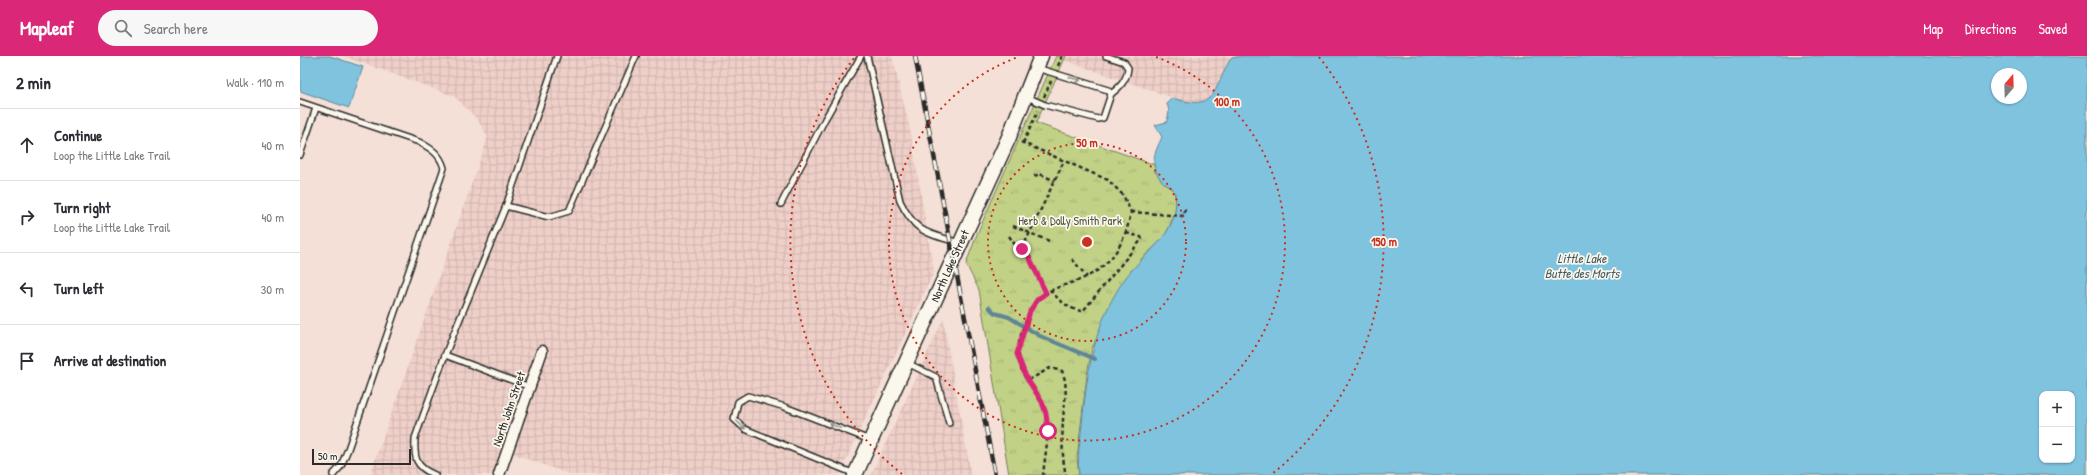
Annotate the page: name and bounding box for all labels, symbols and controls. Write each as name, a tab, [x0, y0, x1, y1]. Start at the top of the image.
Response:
search box	[98, 10, 378, 46]
text: Mapleaf	[20, 15, 74, 41]
icon: search	[112, 17, 134, 39]
text: Search here	[144, 18, 208, 39]
text: Map	[1923, 19, 1943, 38]
text: Directions	[1965, 19, 2016, 38]
text: Saved	[2038, 19, 2067, 38]
north arrow	[1991, 68, 2027, 104]
text: 2 min	[16, 71, 51, 94]
text: Walk · 110 m	[226, 73, 284, 91]
one-way arrow	[1068, 76, 1081, 83]
text: 100 m	[1214, 93, 1240, 110]
text: Continue	[54, 125, 102, 146]
icon: ahead	[16, 134, 38, 156]
text: 50 m	[1076, 134, 1098, 151]
text: 40 m	[261, 136, 284, 154]
text: Loop the Little Lake Trail	[54, 146, 170, 164]
text: Turn right	[54, 197, 110, 218]
icon: right	[16, 206, 38, 228]
text: 40 m	[261, 208, 284, 226]
park label: Herb & Dolly Smith Park	[1018, 212, 1122, 229]
text: Loop the Little Lake Trail	[54, 218, 170, 236]
street label: North Lake Street	[926, 226, 973, 305]
text: 150 m	[1371, 233, 1397, 250]
centre of rings	[1080, 235, 1094, 249]
route end	[1013, 240, 1031, 258]
water label: Little Lake Butte des Morts	[1545, 249, 1620, 282]
icon: left	[16, 278, 38, 300]
text: Turn left	[54, 278, 104, 299]
text: 30 m	[261, 280, 284, 298]
icon: arrive	[16, 350, 38, 372]
text: Arrive at destination	[54, 350, 166, 371]
street label: North John Street	[488, 368, 530, 449]
map controls	[2039, 391, 2075, 463]
button: +	[2039, 391, 2075, 427]
one-way arrow	[736, 421, 746, 430]
one-way arrow	[829, 422, 841, 430]
route start	[1039, 422, 1057, 440]
button: −	[2039, 427, 2075, 463]
scale bar	[312, 447, 411, 466]
text: 50 m	[318, 449, 338, 463]

